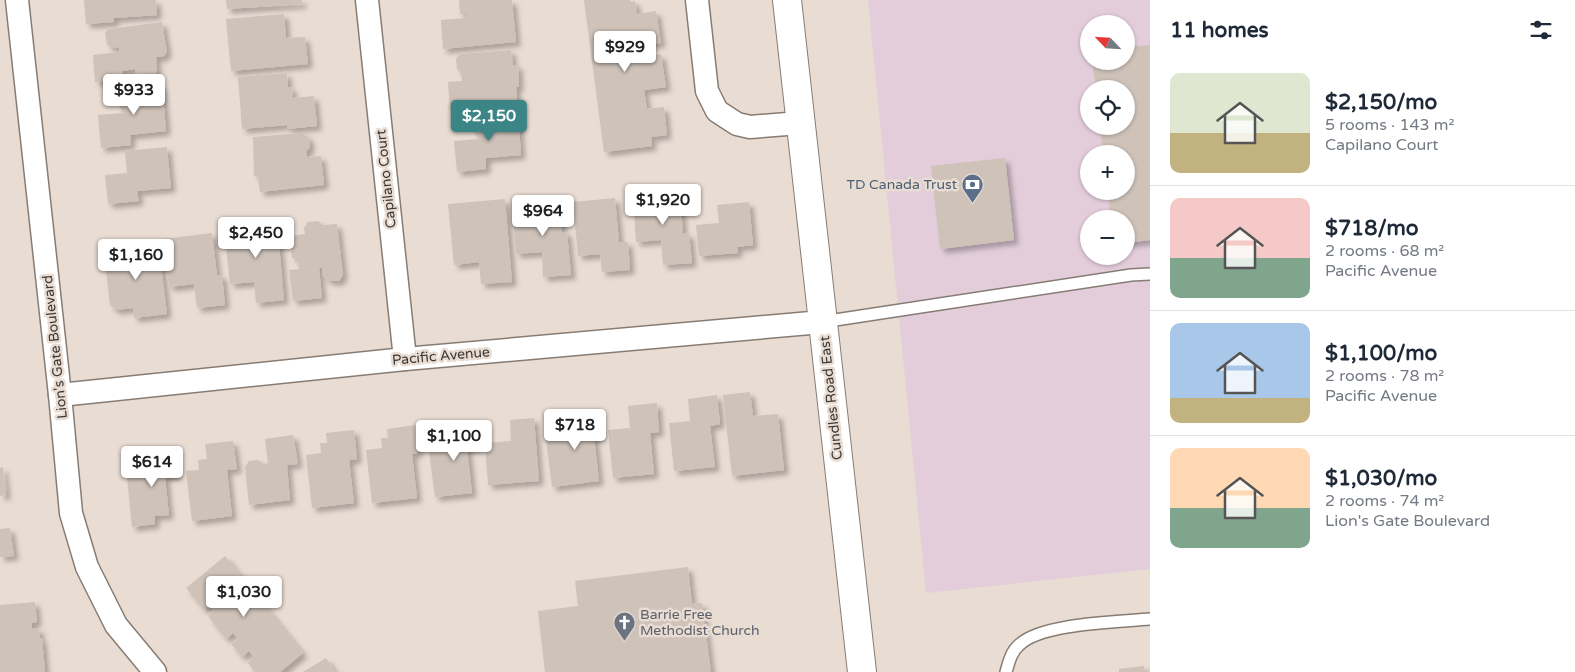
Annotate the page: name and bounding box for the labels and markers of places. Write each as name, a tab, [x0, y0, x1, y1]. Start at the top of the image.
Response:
pin: $929	[595, 30, 655, 73]
pin: $933	[104, 74, 164, 116]
pin: $2,150	[448, 100, 530, 142]
bank icon: TD Canada Trust	[961, 172, 985, 203]
place label: TD Canada Trust	[846, 176, 958, 193]
pin: $1,920	[622, 184, 704, 226]
pin: $964	[513, 194, 573, 237]
pin: $2,450	[215, 216, 297, 259]
pin: $1,160	[95, 238, 177, 281]
pin: $718	[545, 408, 605, 451]
pin: $1,100	[413, 420, 495, 462]
pin: $614	[122, 446, 182, 488]
pin: $1,030	[203, 576, 285, 618]
place label: Barrie Free Methodist Church	[640, 606, 759, 639]
church icon: Barrie Free Methodist Church	[612, 610, 636, 641]

